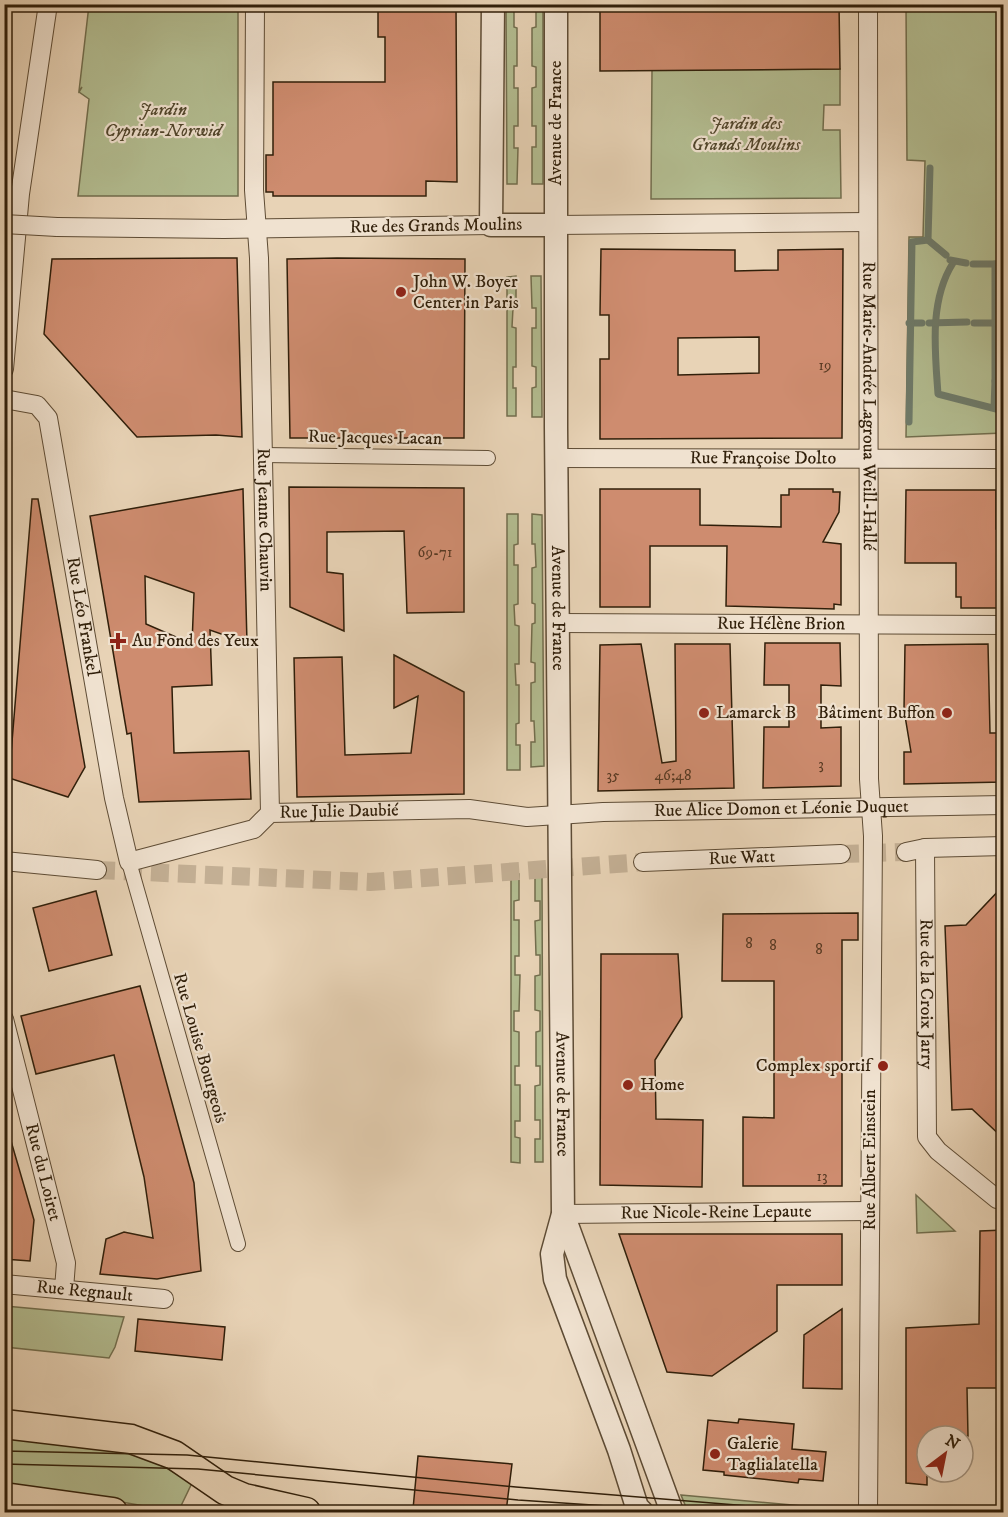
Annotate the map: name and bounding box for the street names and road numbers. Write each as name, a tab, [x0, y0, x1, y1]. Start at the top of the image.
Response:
street label: Avenue de France	[545, 60, 567, 186]
street label: Rue des Grands Moulins	[350, 213, 522, 239]
street label: Rue Marie-Andrée Lagroua Weill-Hallé	[857, 261, 880, 551]
street label: Rue Jacques Lacan	[308, 426, 443, 450]
street label: Rue Françoise Dolto	[690, 447, 836, 470]
street label: Rue Jeanne Chauvin	[252, 448, 277, 592]
street label: Avenue de France	[546, 545, 569, 671]
street label: Rue Léo Frankel	[61, 555, 104, 678]
street label: Rue Hélène Brion	[717, 613, 846, 635]
street label: Rue Alice Domon et Léonie Duquet	[654, 796, 909, 822]
street label: Rue Julie Daubié	[279, 799, 399, 824]
street label: Rue Watt	[708, 846, 776, 870]
street label: Rue de la Croix Jarry	[914, 919, 938, 1070]
street label: Rue Louise Bourgeois	[168, 970, 232, 1126]
street label: Avenue de France	[550, 1031, 573, 1157]
street label: Rue Albert Einstein	[859, 1089, 881, 1231]
street label: Rue du Loiret	[20, 1121, 66, 1223]
street label: Rue Nicole-Reine Lepaute	[620, 1201, 812, 1224]
street label: Rue Regnault	[35, 1276, 134, 1307]

